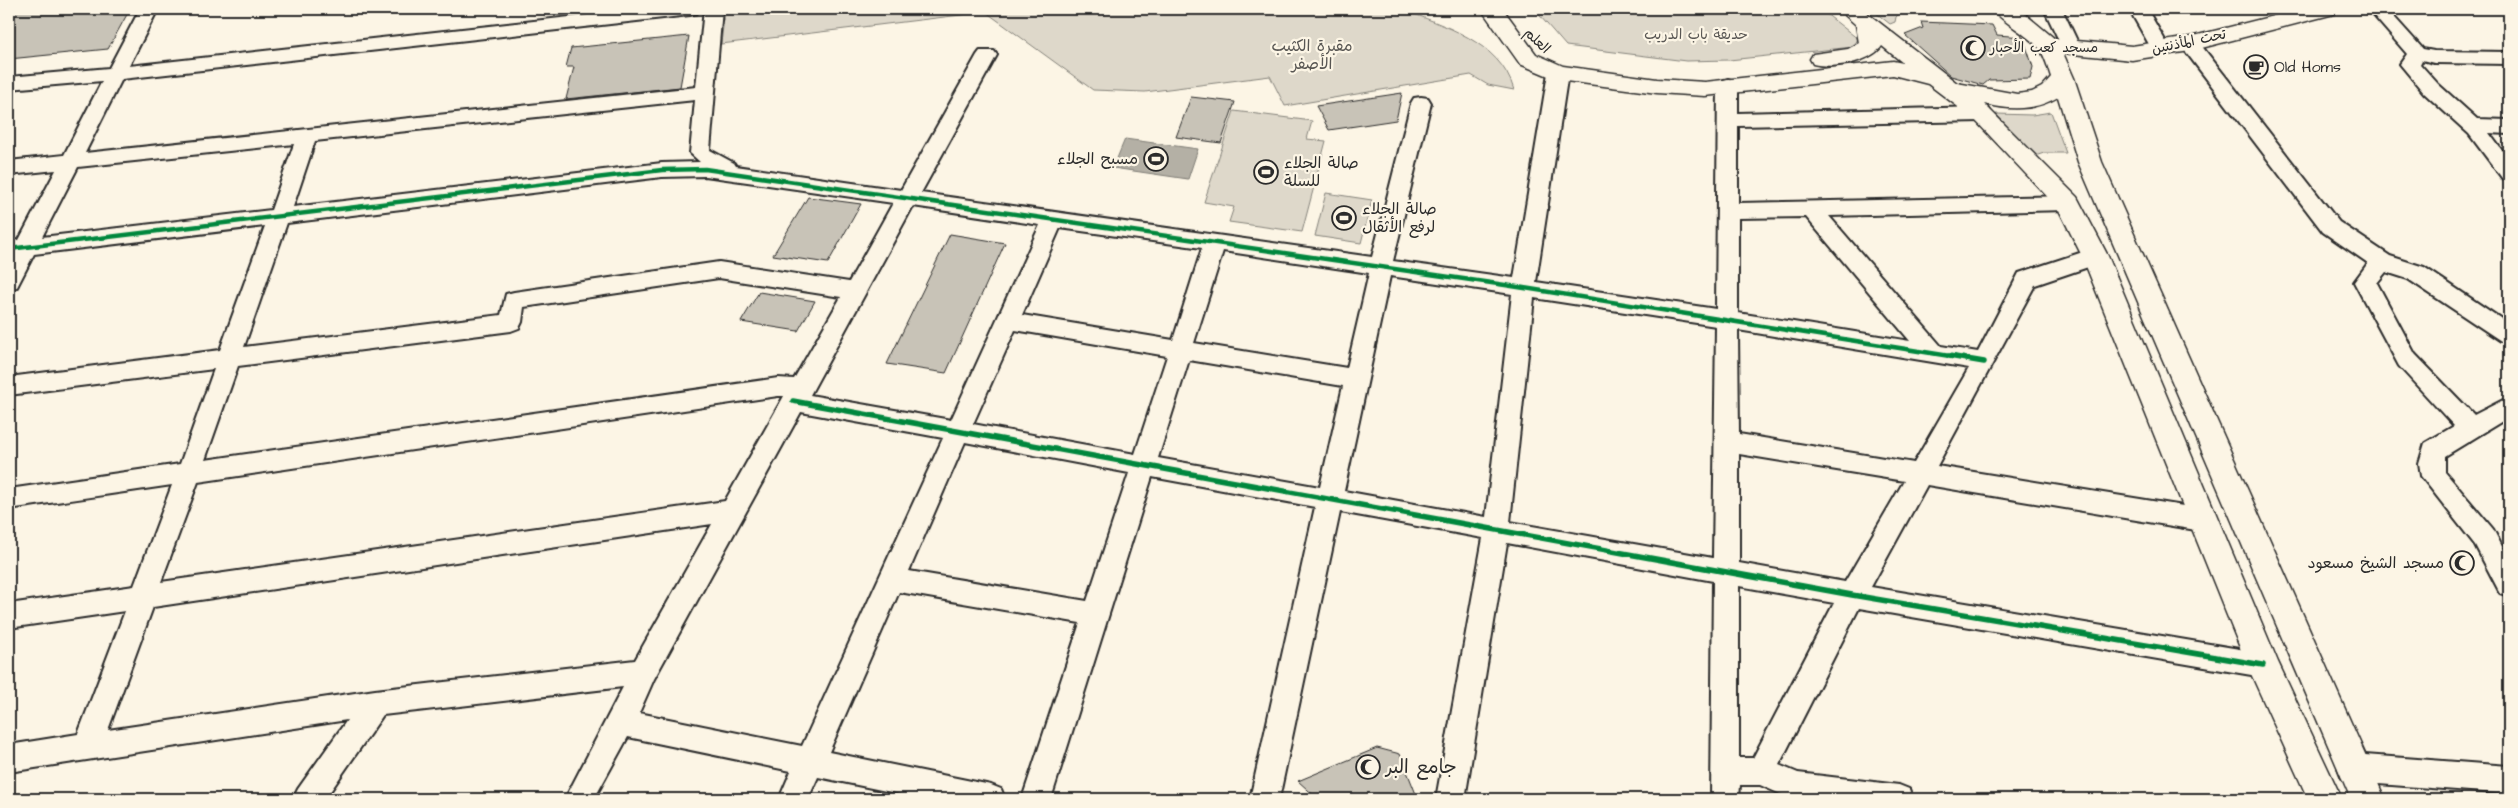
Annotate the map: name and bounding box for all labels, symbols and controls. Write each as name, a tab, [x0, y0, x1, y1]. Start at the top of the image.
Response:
street label: العلم	[1519, 23, 1555, 59]
street label: تحت المأذنتين	[2150, 24, 2229, 60]
park label: حديقة باب الدريب	[1644, 25, 1748, 45]
park label: مقبرة الكثيب الأصفر	[1271, 35, 1353, 75]
mosque icon: مسجد كعب الأحبار	[1960, 35, 1986, 61]
place label: مسجد كعب الأحبار	[1989, 38, 2098, 58]
cafe icon: Old Homs	[2243, 54, 2269, 80]
place label: Old Homs	[2274, 56, 2341, 78]
sports icon: مسبح الجلاء	[1143, 146, 1169, 172]
place label: مسبح الجلاء	[1057, 148, 1138, 170]
place label: صالة الجلاء للسلة	[1284, 152, 1359, 192]
sports icon: صالة الجلاء للسلة	[1253, 159, 1279, 185]
place label: صالة الجلاء لرفع الأثقال	[1362, 198, 1437, 238]
sports icon: صالة الجلاء لرفع الأثقال	[1331, 205, 1357, 231]
mosque icon: مسجد الشيخ مسعود	[2449, 550, 2475, 576]
place label: مسجد الشيخ مسعود	[2307, 552, 2444, 574]
mosque icon: جامع البر	[1355, 754, 1381, 780]
place label: جامع البر	[1384, 754, 1457, 781]

